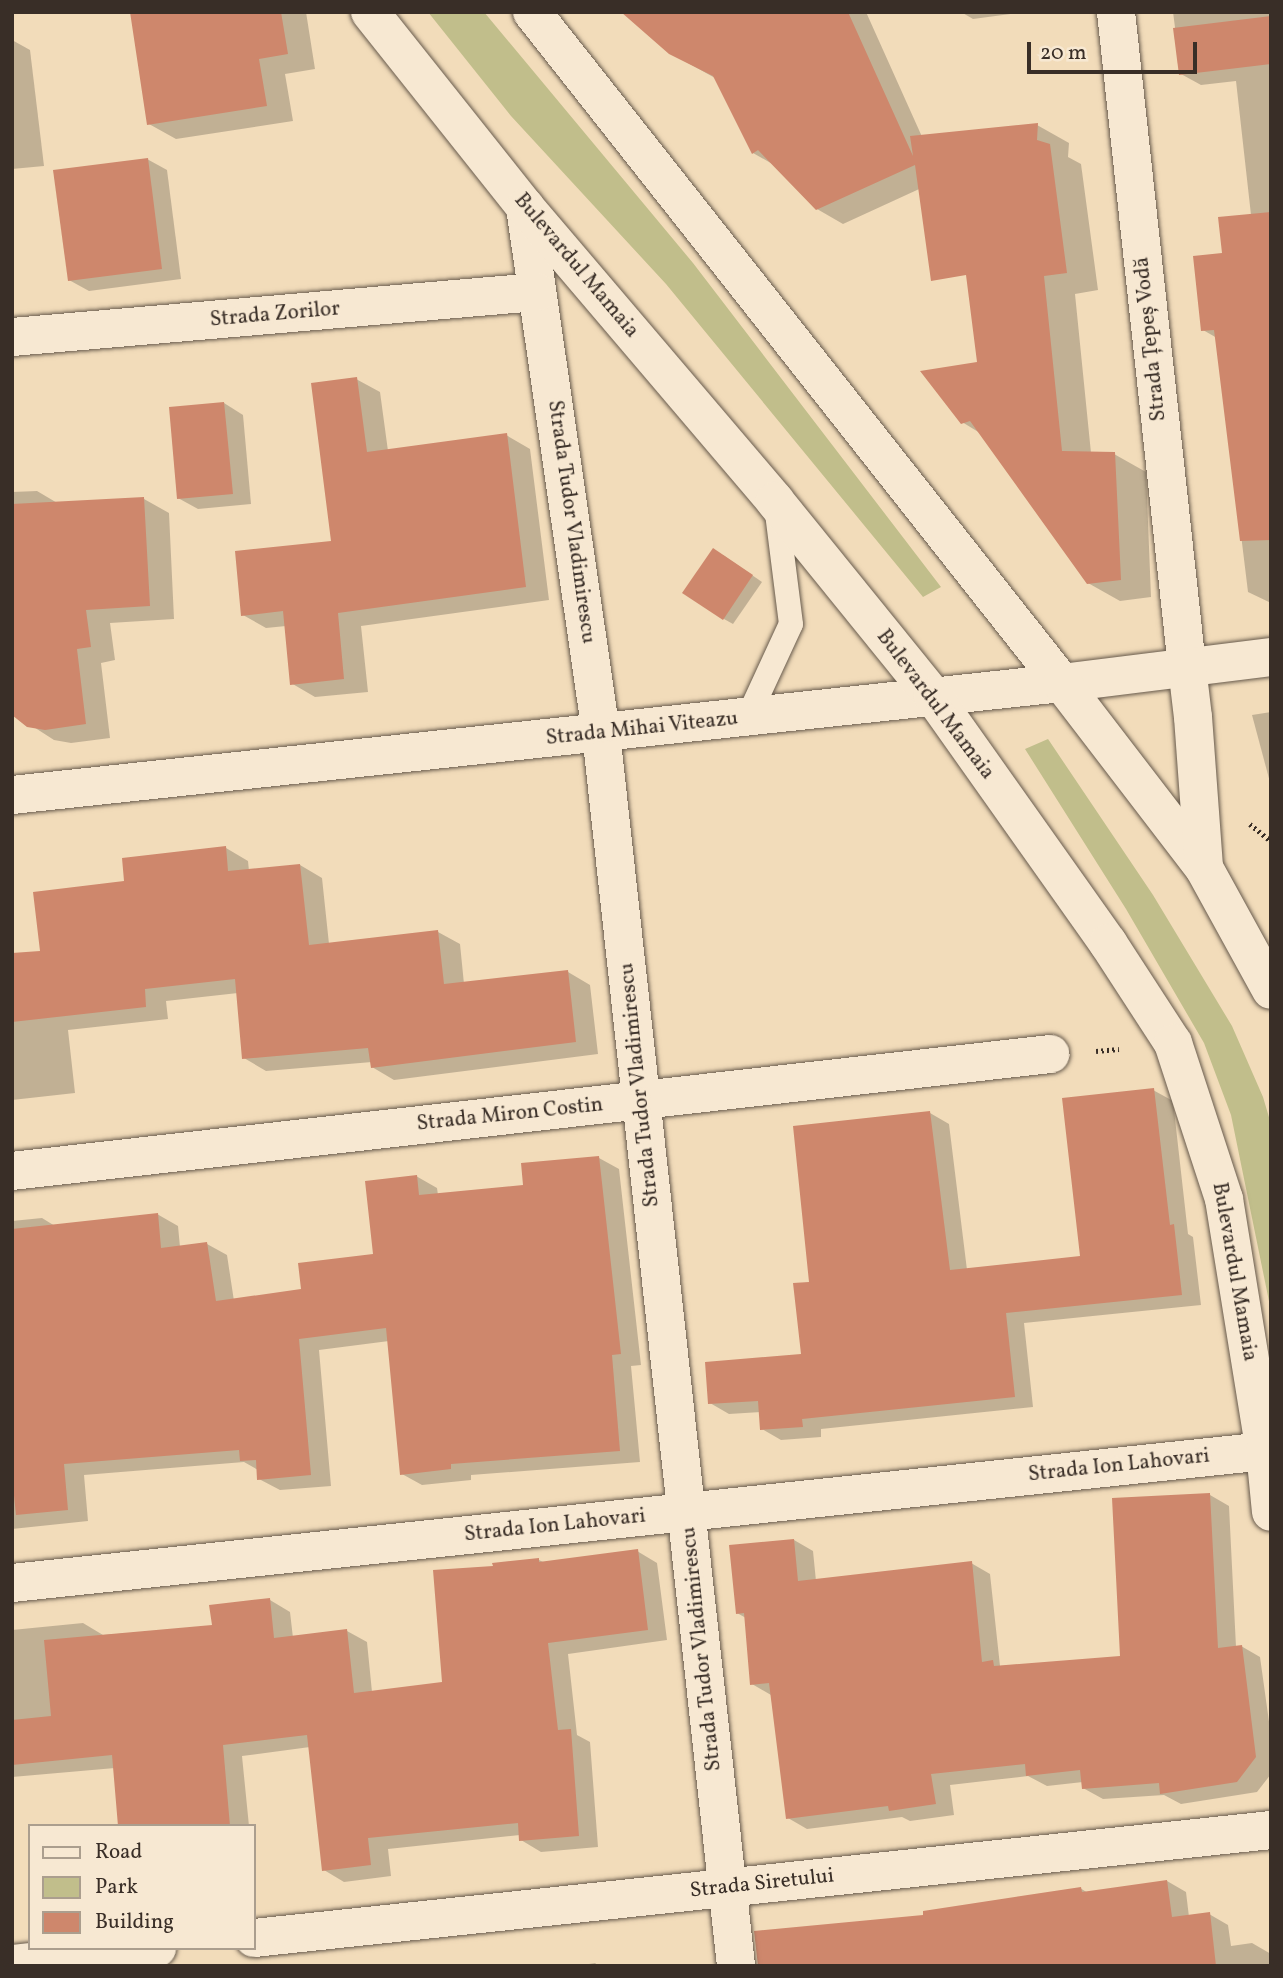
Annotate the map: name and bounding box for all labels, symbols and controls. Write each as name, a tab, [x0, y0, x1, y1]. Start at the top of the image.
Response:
scale bar	[1031, 28, 1201, 72]
text: 20 m	[1040, 39, 1086, 68]
street label: Bulevardul Mamaia	[508, 188, 644, 344]
street label: Strada Țepeș Vodă	[1130, 255, 1172, 423]
street label: Strada Zorilor	[209, 297, 341, 333]
street label: Strada Tudor Vladimirescu	[541, 398, 601, 646]
street label: Bulevardul Mamaia	[870, 625, 1000, 785]
street label: Strada Mihai Viteazu	[544, 706, 740, 752]
street label: Strada Tudor Vladimirescu	[615, 961, 665, 1209]
street label: Strada Miron Costin	[415, 1093, 605, 1137]
street label: Bulevardul Mamaia	[1206, 1181, 1262, 1363]
street label: Strada Ion Lahovari	[1027, 1444, 1211, 1488]
street label: Strada Ion Lahovari	[463, 1504, 647, 1548]
street label: Strada Tudor Vladimirescu	[677, 1525, 727, 1773]
legend	[28, 1824, 256, 1950]
text: Road	[95, 1838, 142, 1867]
street label: Strada Siretului	[689, 1864, 835, 1904]
text: Park	[95, 1873, 138, 1902]
text: Building	[95, 1908, 174, 1937]

